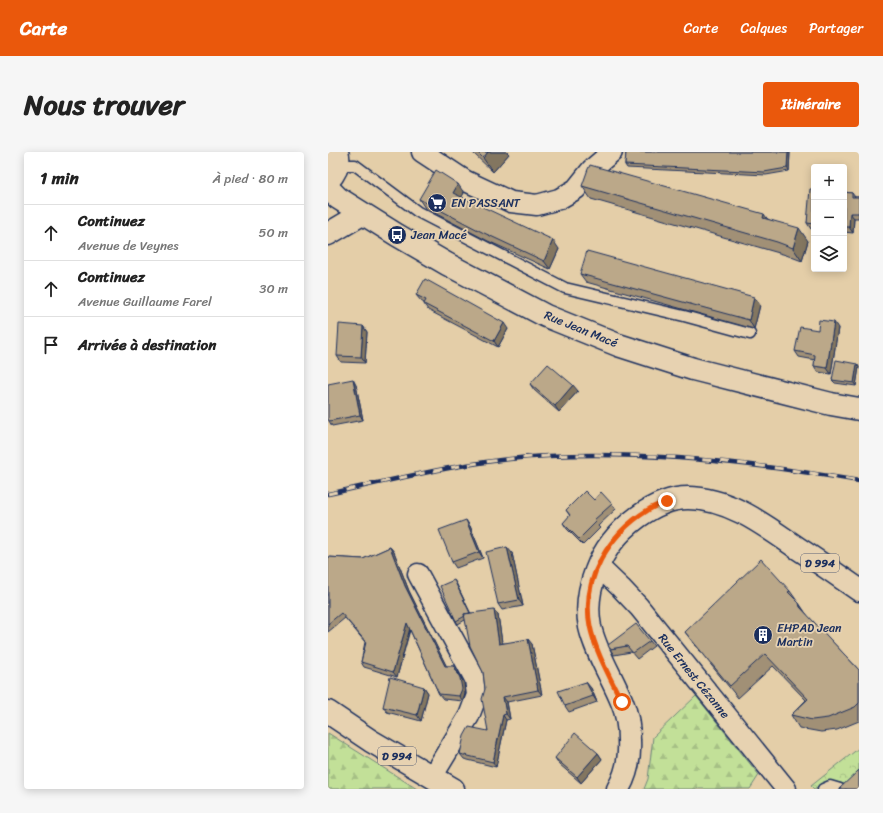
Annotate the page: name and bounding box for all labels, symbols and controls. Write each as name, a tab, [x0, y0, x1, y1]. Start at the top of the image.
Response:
text: Carte	[20, 12, 67, 45]
text: Carte	[684, 16, 718, 41]
text: Calques	[740, 16, 787, 41]
text: Partager	[809, 16, 863, 41]
text: Nous trouver	[24, 80, 184, 129]
button: Itinéraire	[763, 82, 859, 127]
text: 1 min	[40, 163, 79, 193]
map controls	[811, 164, 847, 272]
button: +	[811, 164, 847, 200]
text: À pied · 80 m	[212, 167, 288, 190]
supermarket icon: EN PASSANT	[426, 192, 448, 214]
place label: EN PASSANT	[451, 192, 521, 214]
button: −	[811, 200, 847, 236]
text: Continuez	[78, 208, 145, 234]
text: 50 m	[258, 221, 288, 244]
icon: ahead	[40, 222, 62, 244]
bus stop icon: Jean Macé	[386, 224, 408, 246]
place label: Jean Macé	[410, 224, 467, 246]
text: Avenue de Veynes	[78, 234, 179, 257]
button: layers	[811, 236, 847, 272]
text: Continuez	[78, 264, 145, 290]
text: 30 m	[259, 277, 288, 300]
icon: ahead	[40, 278, 62, 300]
text: Avenue Guillaume Farel	[78, 290, 212, 313]
street label: Rue Jean Macé	[541, 304, 621, 354]
text: Arrivée à destination	[78, 332, 216, 358]
icon: arrive	[40, 334, 62, 356]
route end	[658, 492, 676, 510]
road number: D 994	[801, 554, 839, 572]
place label: EHPAD Jean Martin	[777, 617, 842, 653]
building icon: EHPAD Jean Martin	[752, 624, 774, 646]
street label: Rue Ernest Cézanne	[653, 628, 735, 724]
route start	[613, 693, 631, 711]
road number: D 994	[378, 747, 416, 765]

